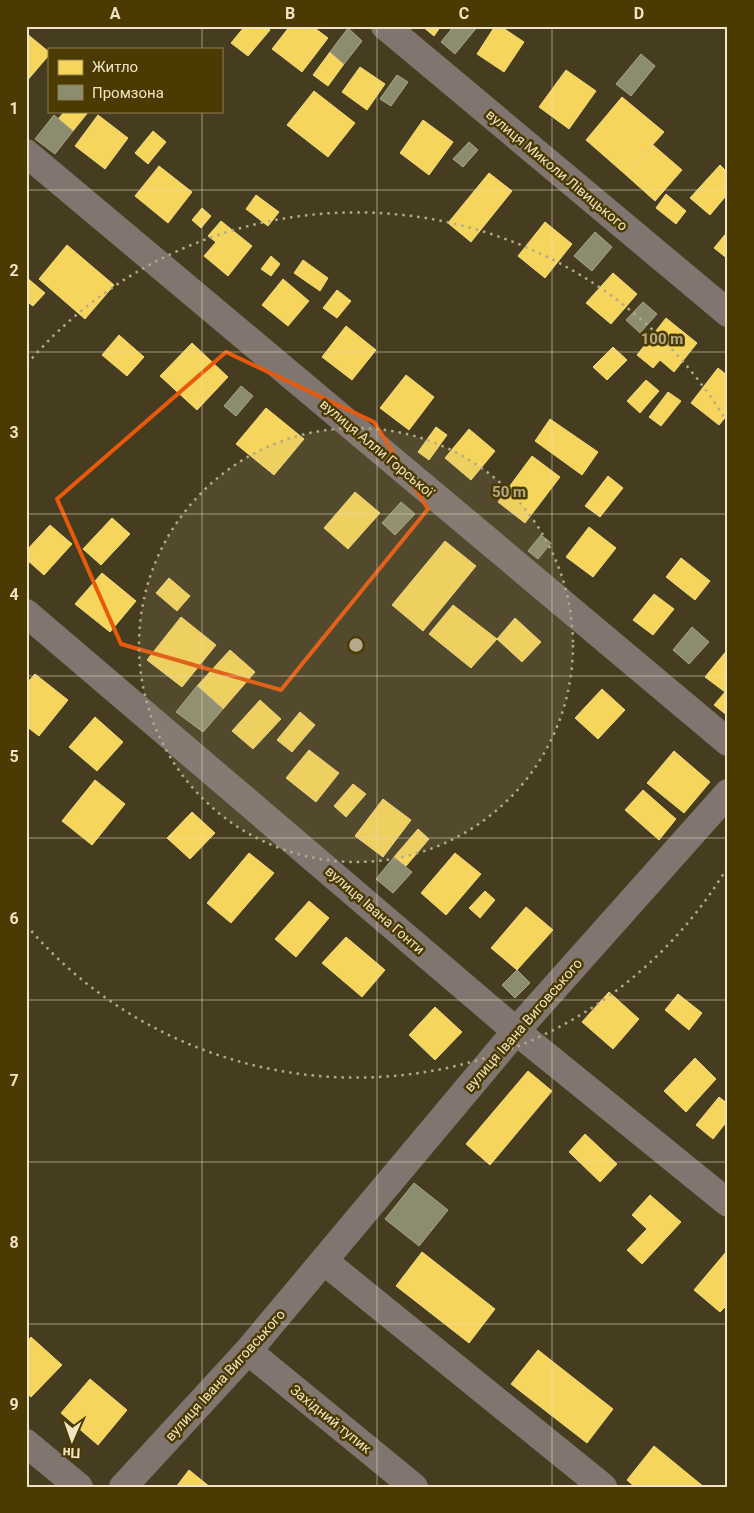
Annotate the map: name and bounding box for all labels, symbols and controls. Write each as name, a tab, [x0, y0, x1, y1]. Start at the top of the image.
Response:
text: A	[110, 4, 121, 23]
text: B	[285, 4, 295, 23]
text: C	[459, 4, 469, 23]
text: D	[634, 4, 644, 23]
legend	[48, 48, 222, 112]
text: Житло	[92, 58, 138, 76]
text: Промзона	[92, 84, 164, 102]
text: 1	[9, 99, 19, 118]
street label: вулиця Миколи Лівицького	[483, 106, 631, 234]
text: 2	[9, 261, 19, 280]
text: 100 m	[641, 330, 683, 348]
street label: вулиця Алли Горської	[317, 396, 437, 500]
text: 3	[9, 423, 19, 442]
text: 50 m	[492, 483, 526, 501]
text: 4	[9, 585, 19, 604]
centre of rings	[347, 636, 365, 654]
text: 5	[9, 747, 19, 766]
street label: вулиця Івана Гонти	[322, 863, 428, 957]
text: 6	[9, 909, 19, 928]
street label: вулиця Івана Виговського	[461, 955, 585, 1095]
text: 7	[9, 1071, 19, 1090]
text: 8	[9, 1233, 19, 1252]
street label: вулиця Івана Виговського	[162, 1306, 288, 1444]
street label: Західний тупик	[287, 1381, 375, 1457]
text: 9	[9, 1395, 19, 1414]
north arrow	[48, 1416, 98, 1466]
text: Пн	[62, 1445, 81, 1461]

